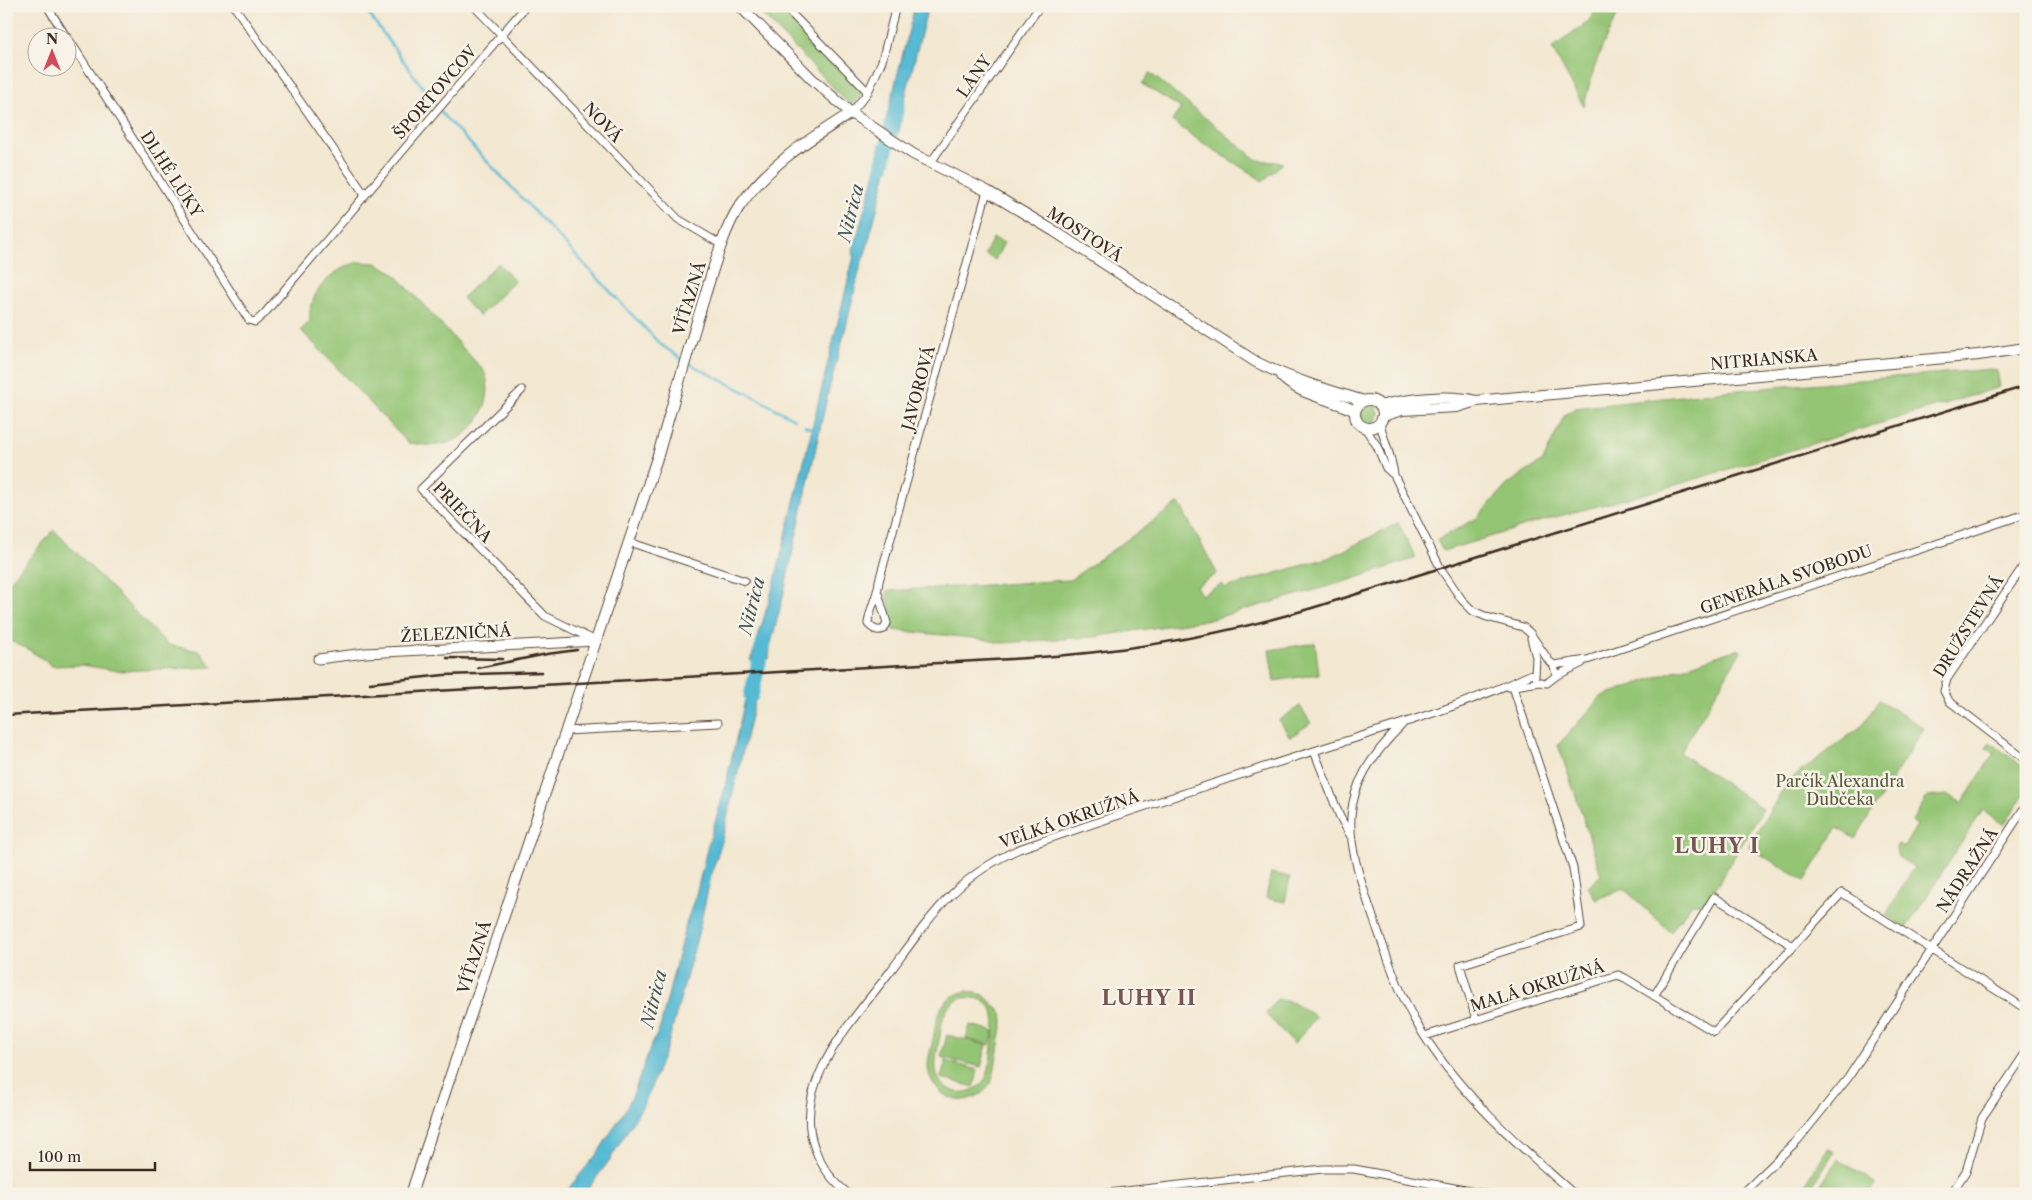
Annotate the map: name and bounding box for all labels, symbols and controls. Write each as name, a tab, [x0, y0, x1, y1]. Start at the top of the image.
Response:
north arrow	[28, 28, 78, 78]
text: N	[46, 30, 58, 48]
street label: ŠPORTOVCOV	[388, 40, 481, 143]
street label: LÁNY	[952, 51, 996, 101]
street label: NOVÁ	[579, 98, 628, 147]
street label: DLHÉ LÚKY	[137, 127, 208, 221]
water label: Nitrica	[833, 181, 869, 246]
street label: MOSTOVÁ	[1044, 202, 1127, 266]
street label: VÍŤAZNÁ	[667, 257, 710, 338]
street label: JAVOROVÁ	[896, 342, 939, 435]
street label: NITRIANSKA	[1709, 344, 1820, 374]
street label: PRIEČNA	[429, 477, 498, 547]
street label: GENERÁLA SVOBODU	[1697, 540, 1875, 618]
street label: DRUŽSTEVNÁ	[1928, 570, 2008, 681]
water label: Nitrica	[734, 574, 770, 639]
street label: ŽELEZNIČNÁ	[400, 619, 513, 646]
park label: Parčík Alexandra Dubčeka	[1776, 771, 1905, 809]
street label: VEĽKÁ OKRUŽNÁ	[995, 784, 1142, 853]
street label: NÁDRAŽNÁ	[1931, 822, 2002, 916]
district label: LUHY I	[1674, 833, 1760, 858]
street label: VÍŤAZNÁ	[451, 916, 496, 997]
street label: MALÁ OKRUŽNÁ	[1467, 955, 1608, 1016]
water label: Nitrica	[636, 967, 672, 1032]
district label: LUHY II	[1101, 985, 1197, 1010]
scale bar	[30, 1140, 155, 1172]
text: 100 m	[38, 1147, 81, 1166]

